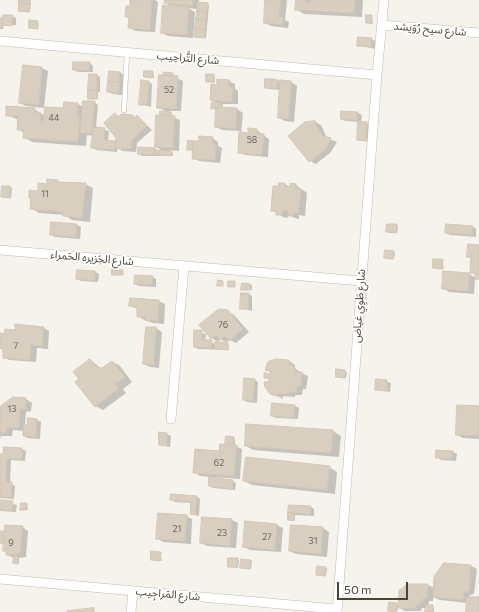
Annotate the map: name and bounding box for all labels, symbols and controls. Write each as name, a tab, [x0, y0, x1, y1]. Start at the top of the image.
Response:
street label: شارع سيح رُوَيشد	[393, 19, 467, 39]
street label: شارع التَّراحِيب	[156, 49, 220, 67]
house number: 52	[164, 85, 174, 95]
house number: 44	[49, 113, 59, 123]
house number: 58	[247, 135, 257, 145]
house number: 11	[41, 189, 49, 199]
street label: شارع الجَزيره الحَمراء	[50, 248, 134, 268]
street label: شارع طَوِي غياض	[350, 269, 368, 343]
house number: 76	[218, 320, 228, 330]
house number: 7	[14, 341, 18, 351]
house number: 13	[8, 404, 16, 414]
house number: 62	[214, 458, 224, 468]
house number: 21	[173, 524, 181, 534]
house number: 23	[217, 528, 227, 538]
house number: 27	[262, 532, 272, 542]
house number: 31	[309, 536, 317, 546]
house number: 9	[8, 538, 14, 548]
scale bar	[339, 574, 410, 600]
text: 50 m	[344, 582, 372, 596]
street label: شارع المَراجِيب	[135, 585, 201, 603]

